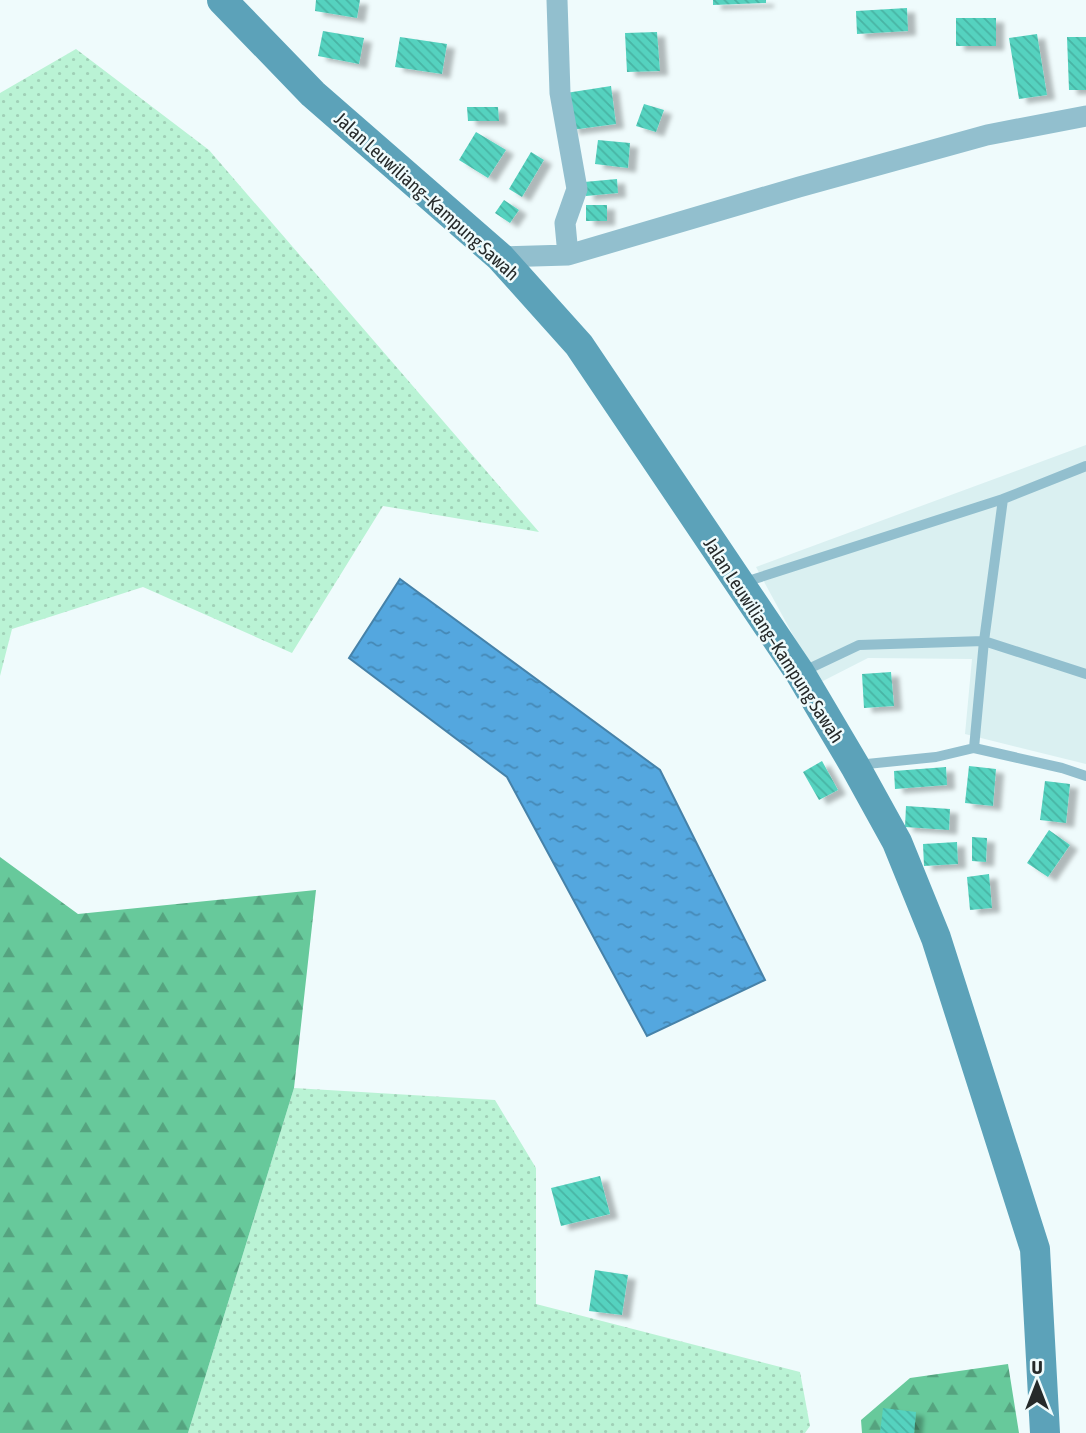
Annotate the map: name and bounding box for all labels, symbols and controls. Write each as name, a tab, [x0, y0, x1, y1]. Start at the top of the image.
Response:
street label: Jalan Leuwiliang–Kampung Sawah	[330, 107, 524, 285]
street label: Jalan Leuwiliang–Kampung Sawah	[699, 533, 849, 747]
north arrow	[1002, 1349, 1072, 1419]
text: U	[1031, 1356, 1043, 1378]

